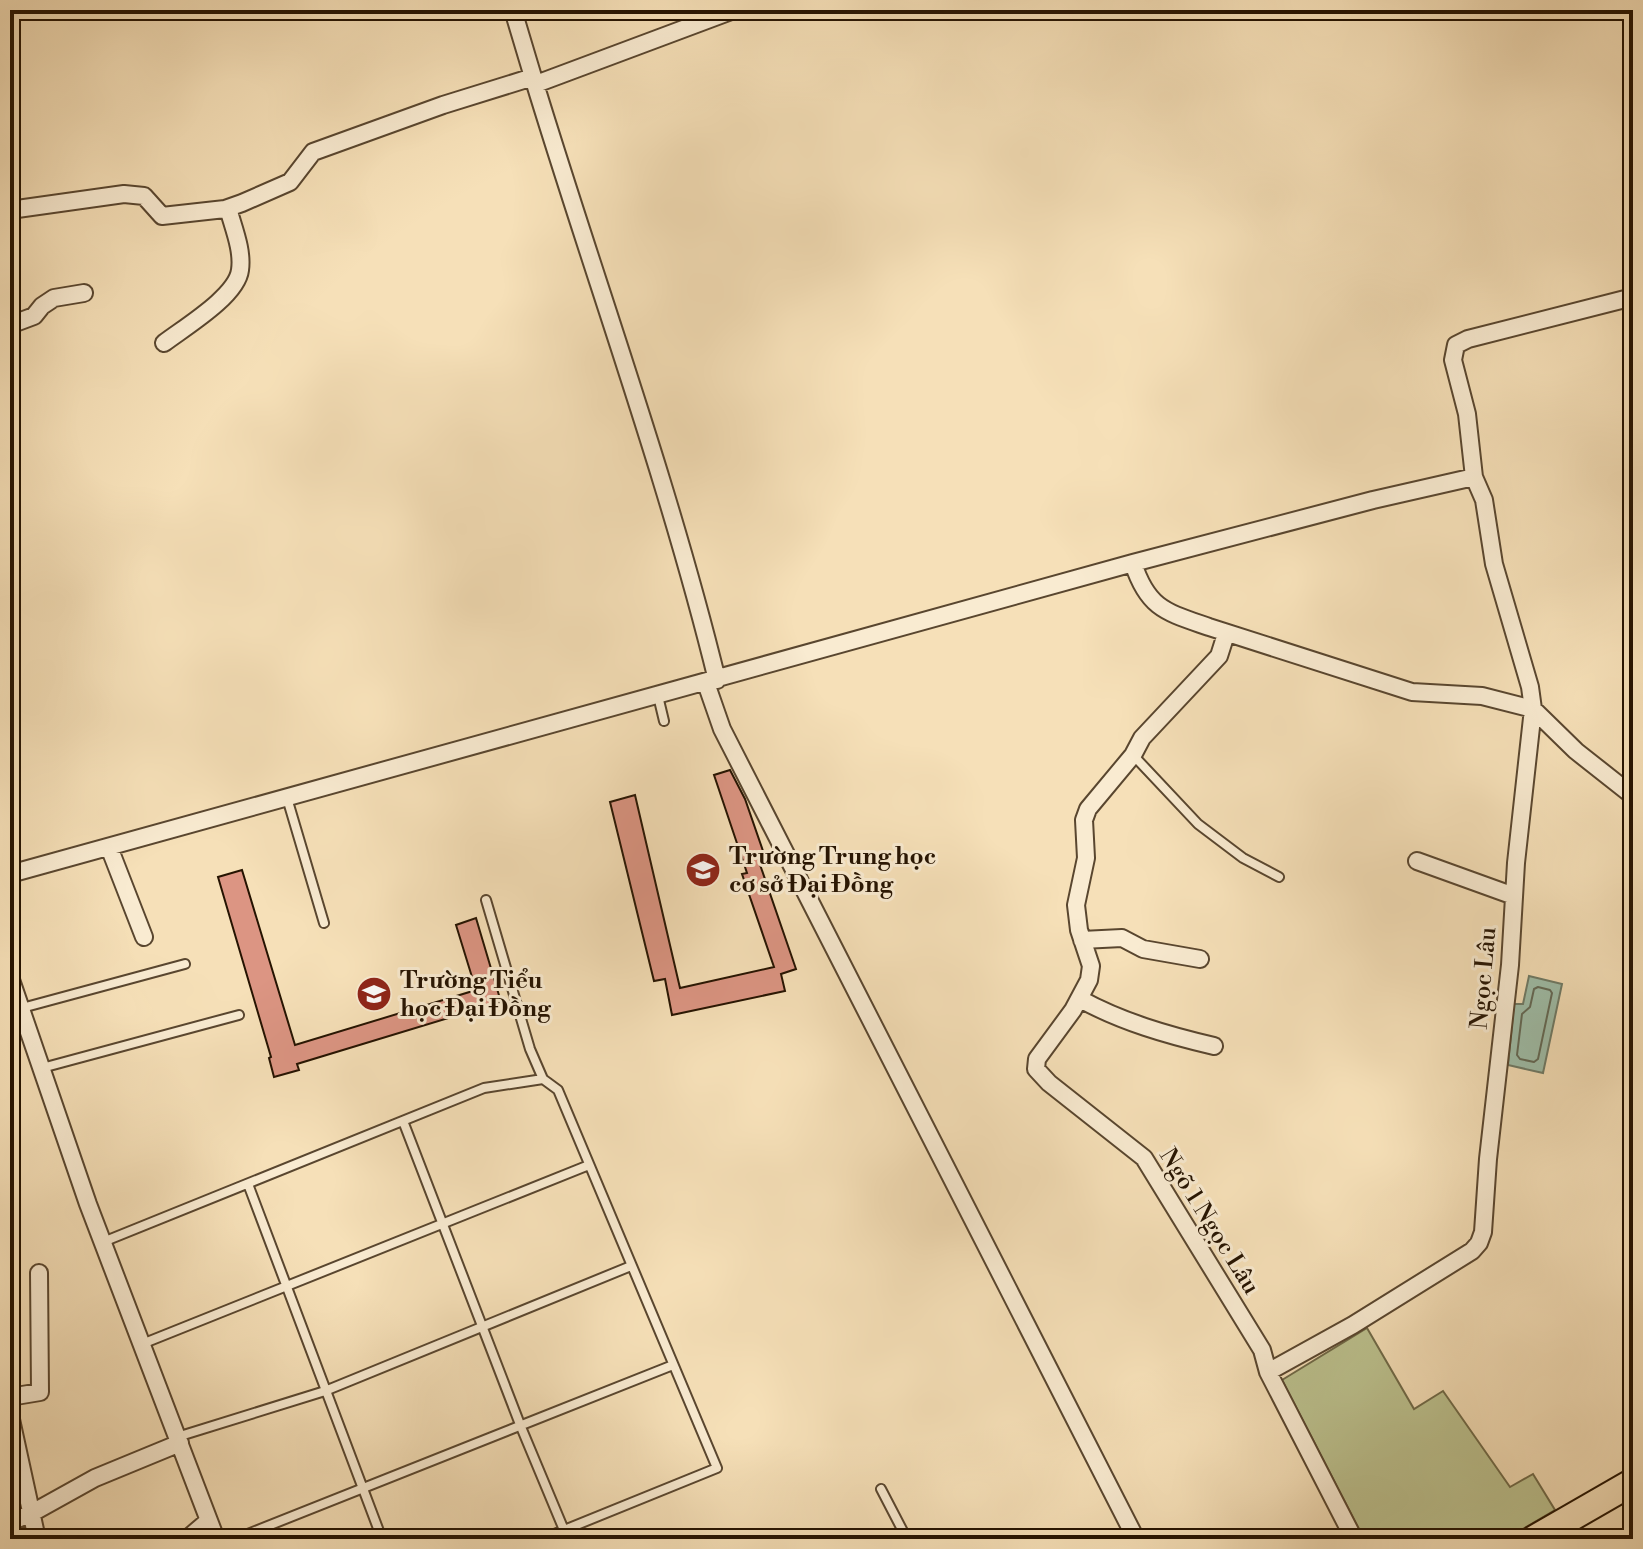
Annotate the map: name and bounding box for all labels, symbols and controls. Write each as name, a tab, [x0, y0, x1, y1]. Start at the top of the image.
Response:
place label: Trường Trung học cơ sở Đại Đồng	[729, 842, 936, 900]
school or university icon: Trường Trung học cơ sở Đại Đồng	[684, 851, 722, 889]
street label: Ngọc Lâu	[1465, 925, 1503, 1030]
place label: Trường Tiểu học Đại Đồng	[400, 966, 552, 1024]
school or university icon: Trường Tiểu học Đại Đồng	[355, 975, 393, 1013]
street label: Ngõ 1 Ngọc Lâu	[1152, 1143, 1266, 1300]

